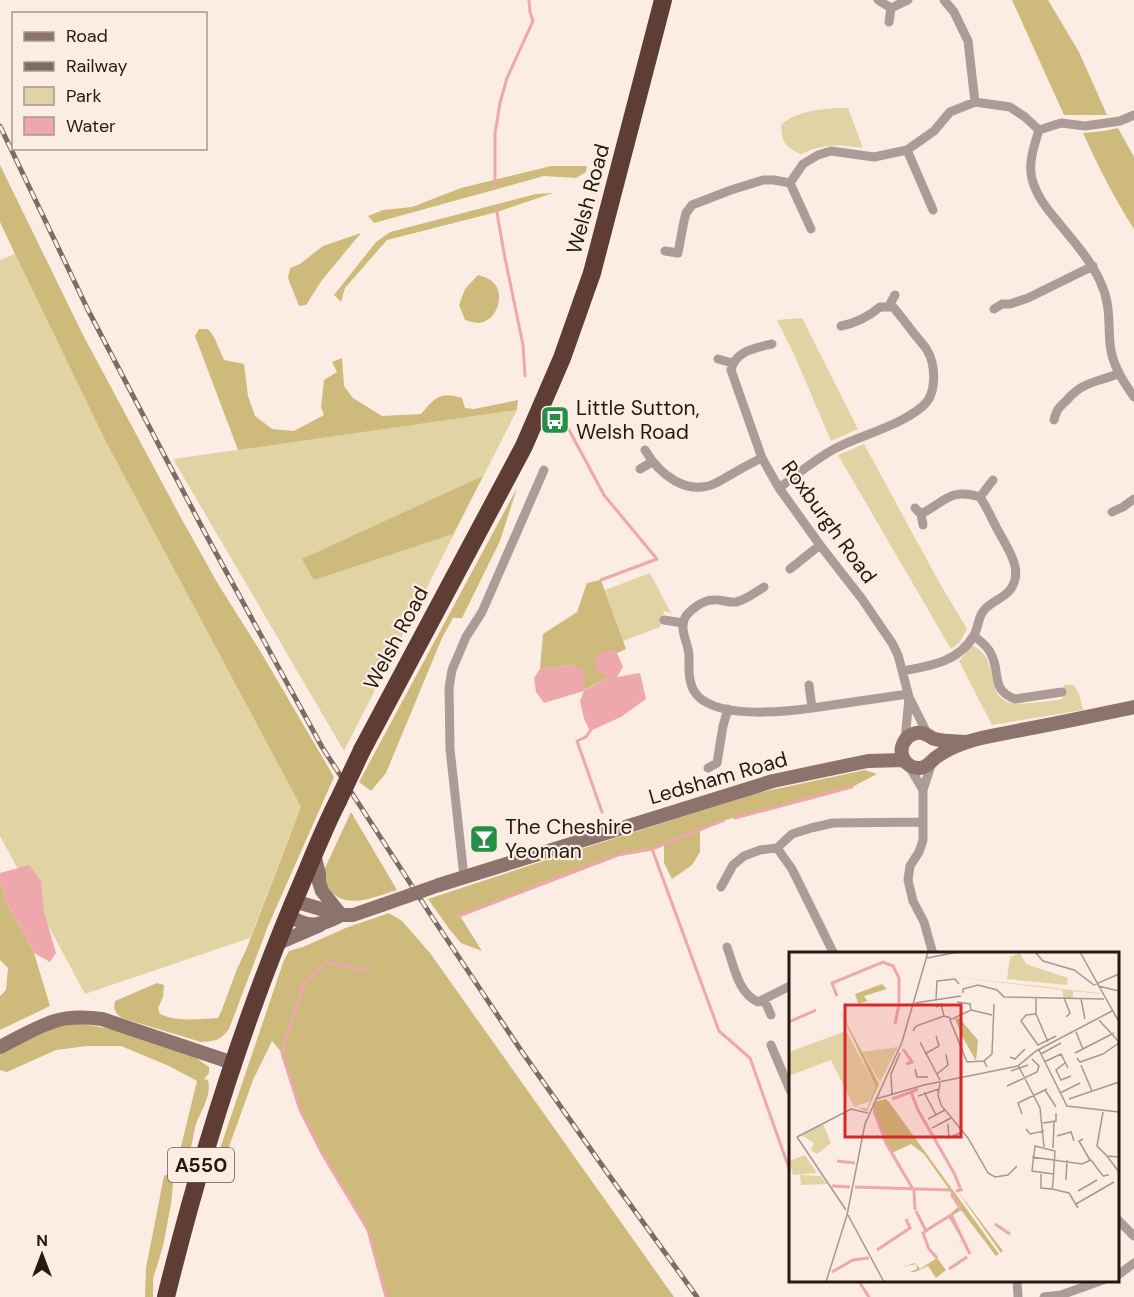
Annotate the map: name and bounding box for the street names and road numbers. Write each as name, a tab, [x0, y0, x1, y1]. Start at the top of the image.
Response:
street label: Welsh Road	[560, 141, 616, 257]
street label: Roxburgh Road	[775, 455, 883, 589]
street label: Welsh Road	[357, 582, 435, 694]
street label: Ledsham Road	[645, 745, 791, 811]
road number: A550	[168, 1148, 234, 1182]

